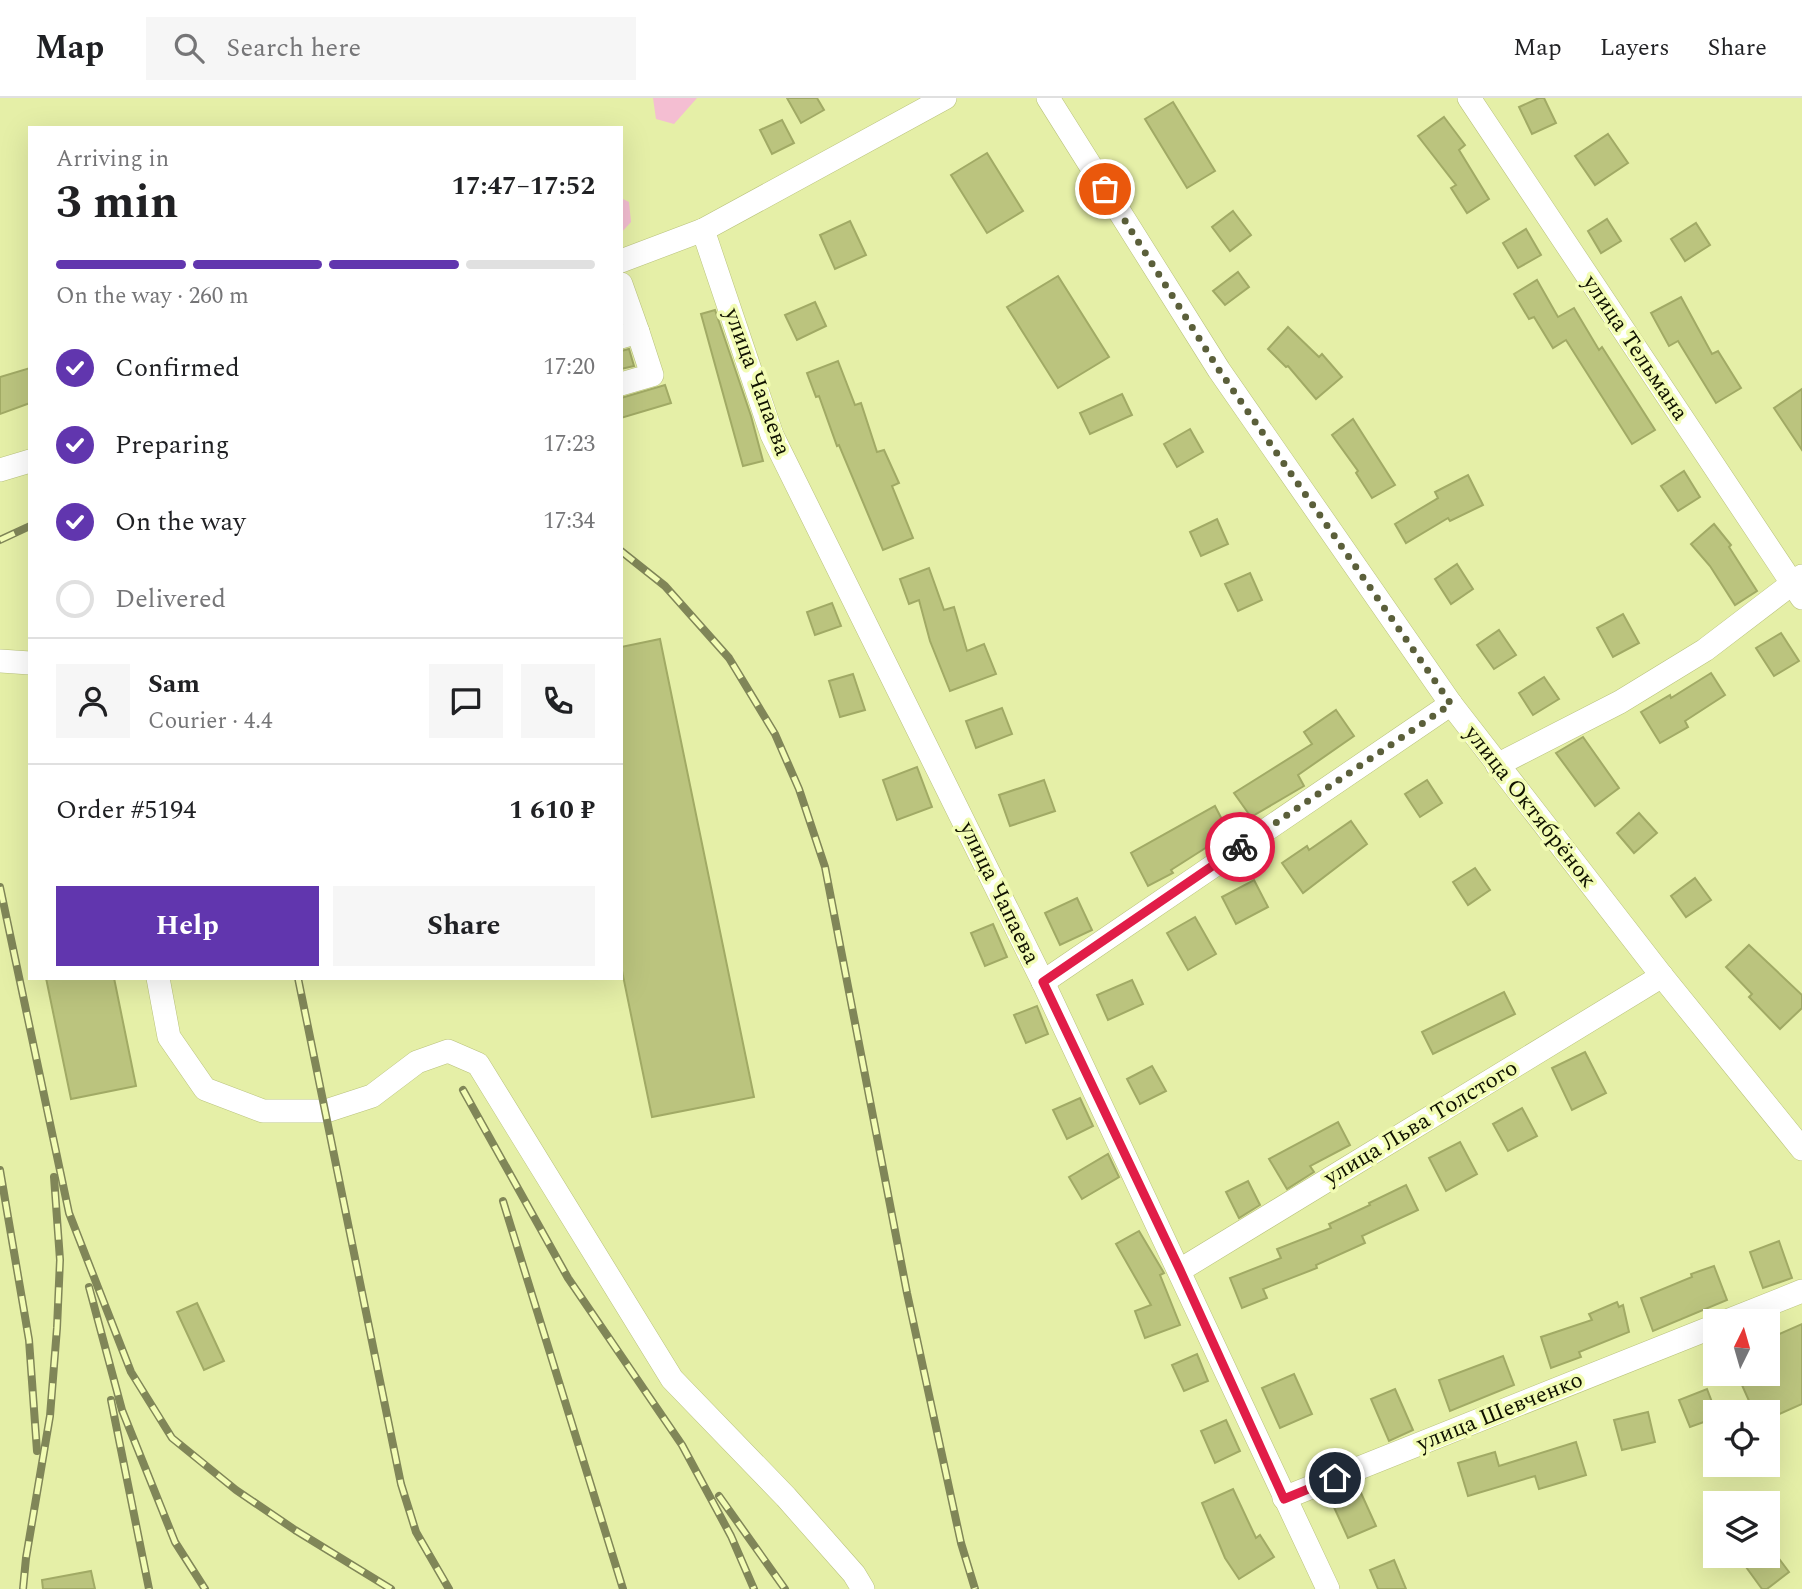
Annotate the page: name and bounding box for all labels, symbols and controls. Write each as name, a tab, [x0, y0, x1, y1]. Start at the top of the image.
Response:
search box	[146, 17, 636, 80]
text: Map	[35, 23, 104, 73]
text: Search here	[226, 28, 361, 68]
icon: search	[170, 29, 208, 67]
text: Map	[1513, 30, 1562, 66]
text: Layers	[1600, 30, 1670, 66]
text: Share	[1708, 30, 1767, 66]
text: Arriving in	[56, 142, 169, 177]
pin	[1075, 159, 1135, 219]
text: 17:47–17:52	[451, 166, 595, 206]
text: 3 min	[56, 168, 178, 238]
icon: bag	[1086, 170, 1124, 208]
street label: улица Тельмана	[1573, 267, 1697, 428]
text: On the way · 260 m	[56, 279, 249, 314]
street label: улица Чапаева	[714, 302, 800, 461]
text: Confirmed	[115, 348, 240, 388]
icon: check	[56, 349, 94, 387]
text: 17:20	[543, 350, 595, 385]
text: Preparing	[115, 425, 229, 465]
icon: check	[56, 426, 94, 464]
text: 17:23	[543, 427, 595, 462]
text: On the way	[115, 502, 246, 542]
icon: check	[56, 503, 94, 541]
text: 17:34	[543, 504, 595, 539]
text: Delivered	[115, 579, 226, 619]
button: person	[56, 664, 130, 738]
text: Sam	[148, 664, 200, 704]
button: chat	[429, 664, 503, 738]
button: phone	[521, 664, 595, 738]
text: Courier · 4.4	[148, 704, 273, 739]
street label: улица Октябрёнок	[1455, 717, 1605, 896]
text: Order #5194	[56, 790, 196, 830]
text: 1 610 ₽	[509, 790, 595, 830]
courier	[1205, 812, 1275, 882]
street label: улица Чапаева	[949, 815, 1049, 970]
icon: bike	[1221, 828, 1259, 866]
button: Help	[56, 886, 319, 966]
button: Share	[333, 886, 595, 966]
street label: улица Льва Толстого	[1316, 1051, 1525, 1196]
north arrow	[1703, 1309, 1780, 1386]
map controls	[1703, 1309, 1780, 1568]
street label: улица Шевченко	[1411, 1363, 1589, 1462]
button: locate	[1703, 1400, 1780, 1477]
pin	[1305, 1448, 1365, 1508]
icon: home	[1316, 1459, 1354, 1497]
button: layers	[1703, 1491, 1780, 1568]

